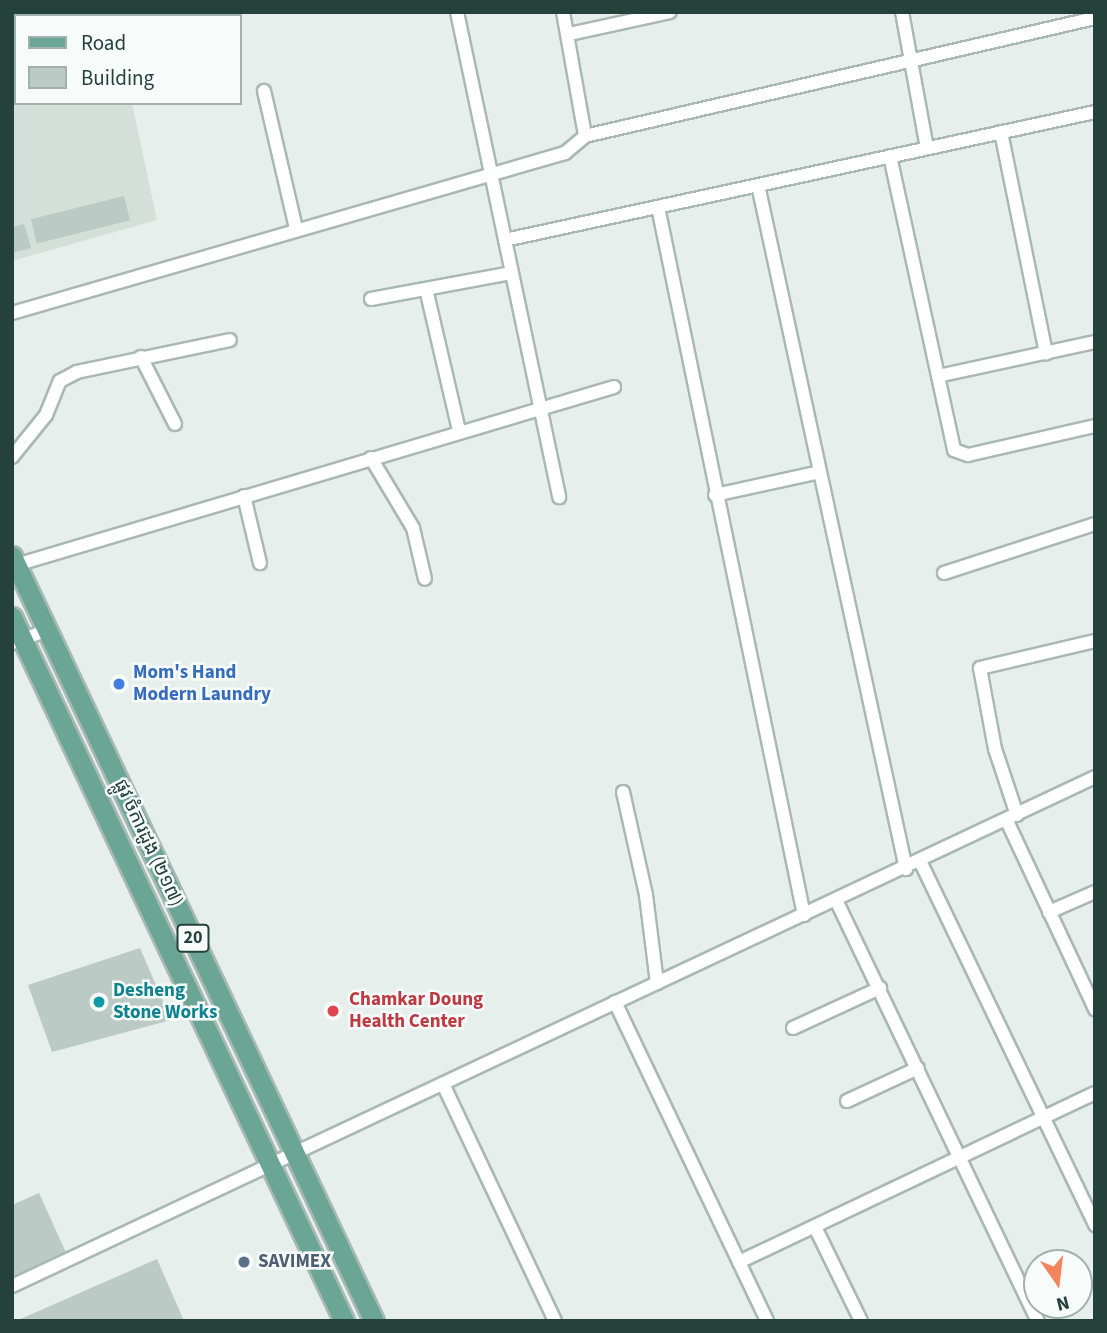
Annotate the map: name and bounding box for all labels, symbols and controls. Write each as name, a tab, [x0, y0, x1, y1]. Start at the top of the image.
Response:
legend	[14, 14, 242, 105]
text: Road	[81, 28, 126, 58]
text: Building	[81, 63, 154, 93]
place label: Mom's Hand Modern Laundry	[133, 662, 271, 706]
marker: Mom's Hand Modern Laundry	[111, 676, 127, 692]
street label: ផ្លូវ ចំការដូង (២១៧)	[109, 776, 187, 910]
road number: 20	[176, 923, 210, 953]
place label: Desheng Stone Works	[113, 980, 217, 1024]
place label: Chamkar Doung Health Center	[349, 989, 483, 1033]
marker: Desheng Stone Works	[91, 994, 107, 1010]
marker: Chamkar Doung Health Center	[323, 1001, 343, 1021]
north arrow	[1023, 1249, 1093, 1319]
place label: SAVIMEX	[258, 1251, 331, 1273]
marker: SAVIMEX	[236, 1254, 252, 1270]
text: N	[1053, 1288, 1072, 1318]

